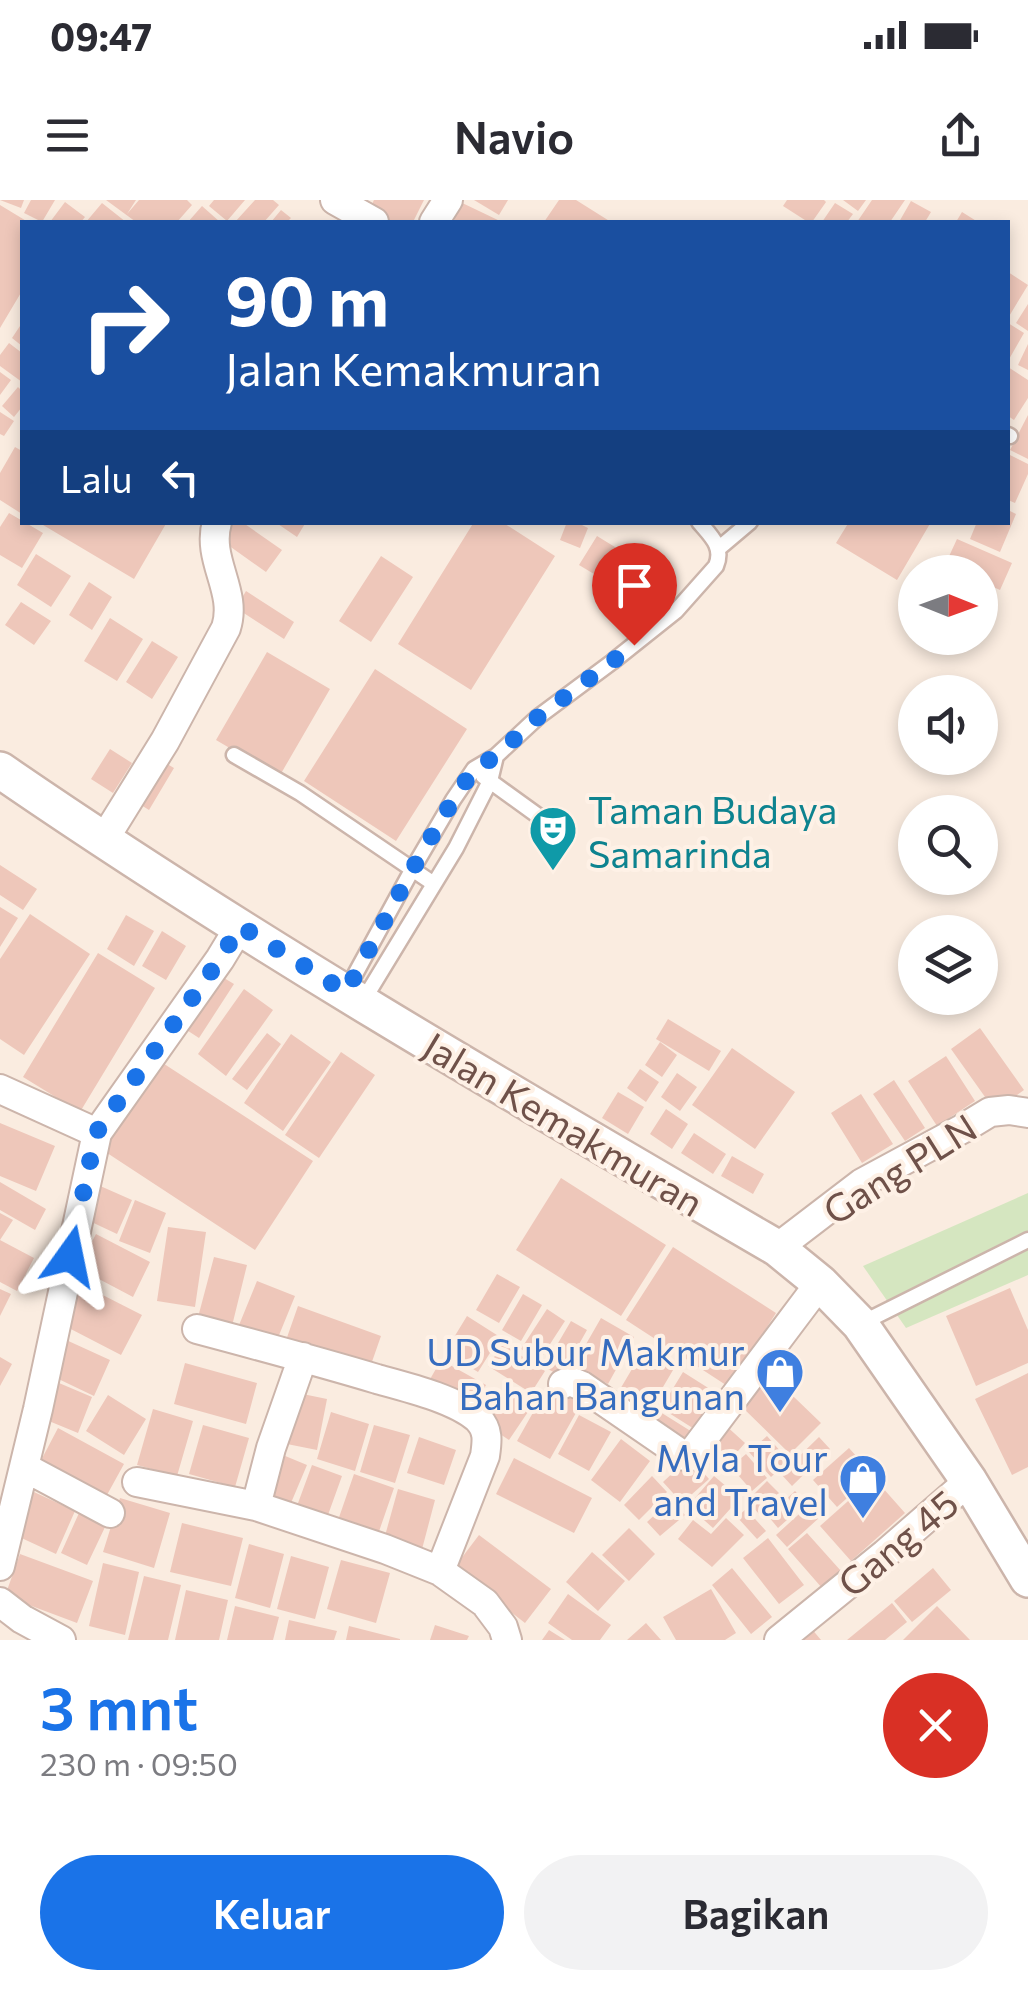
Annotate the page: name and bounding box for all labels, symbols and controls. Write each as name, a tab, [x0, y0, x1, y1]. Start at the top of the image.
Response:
text: 09:47	[50, 12, 152, 59]
icon: menu	[40, 108, 95, 163]
text: Navio	[454, 108, 574, 163]
icon: share	[933, 108, 988, 163]
text: 90 m	[225, 255, 389, 340]
icon: right	[60, 260, 190, 390]
text: Jalan Kemakmuran	[225, 340, 602, 395]
icon: left	[153, 450, 208, 505]
text: Lalu	[60, 454, 133, 501]
pin	[592, 543, 677, 646]
north arrow	[898, 555, 998, 655]
map controls	[898, 555, 998, 1015]
icon: arrive	[607, 558, 662, 613]
button: sound	[898, 675, 998, 775]
place label: Taman Budaya Samarinda	[588, 785, 837, 876]
button: search	[898, 795, 998, 895]
theatre icon: Taman Budaya Samarinda	[527, 804, 579, 872]
button: layers	[898, 915, 998, 1015]
street label: Jalan Kemakmuran	[416, 1021, 712, 1225]
street label: Gang PLN	[814, 1103, 984, 1233]
position arrow	[18, 1204, 122, 1308]
place label: UD Subur Makmur Bahan Bangunan	[426, 1327, 745, 1418]
shop icon: UD Subur Makmur Bahan Bangunan	[754, 1346, 806, 1414]
place label: Myla Tour and Travel	[653, 1433, 828, 1524]
shop icon: Myla Tour and Travel	[837, 1452, 889, 1520]
street label: Gang 45	[827, 1478, 967, 1606]
text: 3 mnt	[40, 1669, 198, 1742]
button: close	[883, 1673, 988, 1778]
text: 230 m · 09:50	[40, 1743, 238, 1783]
button: Keluar	[40, 1855, 504, 1970]
button: Bagikan	[524, 1855, 988, 1970]

